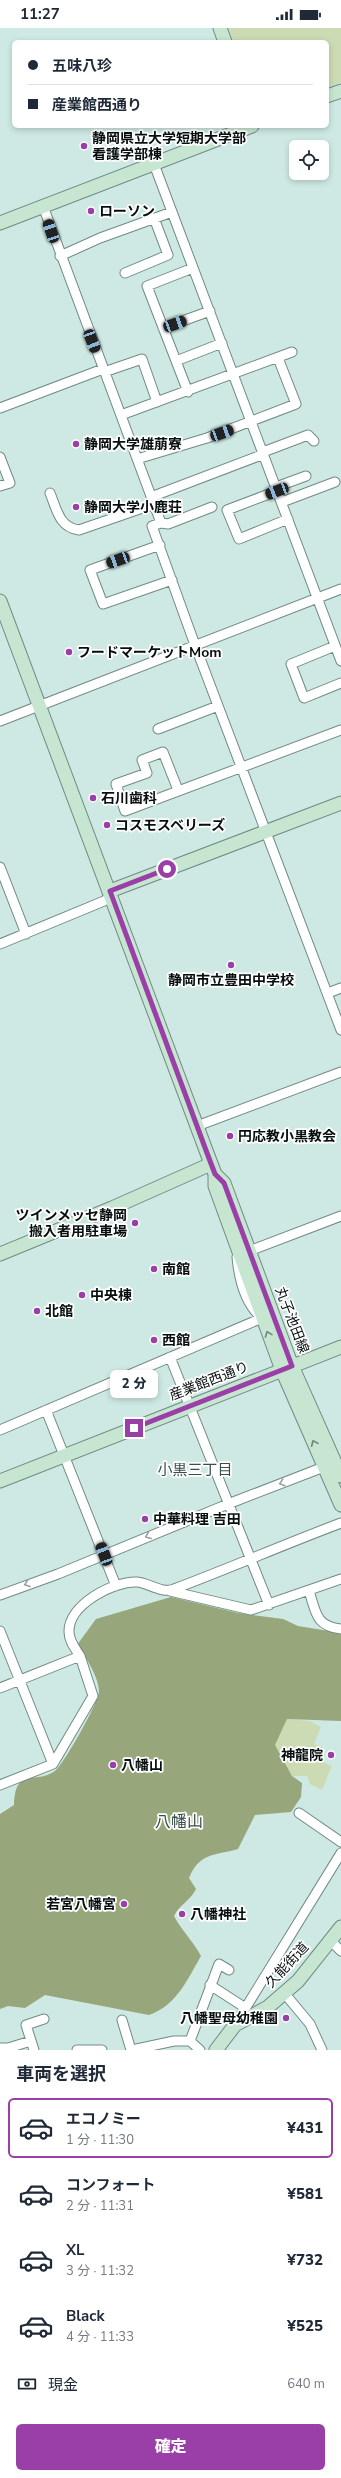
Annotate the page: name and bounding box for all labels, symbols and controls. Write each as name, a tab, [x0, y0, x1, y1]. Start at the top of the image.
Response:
text: 11:27	[20, 4, 60, 24]
text: 五味八珍	[52, 56, 112, 76]
text: 産業館西通り	[52, 95, 142, 115]
place label: 静岡県立大学短期大学部 看護学部棟	[92, 129, 246, 164]
map controls	[289, 140, 329, 180]
button: locate	[289, 140, 329, 180]
marker: 静岡県立大学短期大学部 看護学部棟	[79, 141, 89, 151]
place label: ローソン	[99, 202, 155, 221]
marker: ローソン	[86, 206, 96, 216]
car	[41, 218, 61, 244]
car	[162, 314, 188, 334]
car	[82, 328, 102, 354]
car	[209, 423, 235, 443]
place label: 静岡大学雄萠寮	[84, 435, 182, 454]
marker: 静岡大学雄萠寮	[71, 439, 81, 449]
car	[264, 481, 290, 501]
place label: 静岡大学小鹿荘	[84, 498, 182, 517]
marker: 静岡大学小鹿荘	[71, 502, 81, 512]
car	[105, 550, 131, 570]
place label: フードマーケットMom	[77, 643, 222, 662]
marker: フードマーケットMom	[64, 647, 74, 657]
place label: 石川歯科	[101, 789, 157, 808]
marker: 石川歯科	[88, 793, 98, 803]
place label: コスモスベリーズ	[115, 816, 225, 835]
marker: コスモスベリーズ	[102, 820, 112, 830]
route start	[158, 860, 176, 878]
marker: 静岡市立豊田中学校	[226, 960, 236, 970]
place label: 静岡市立豊田中学校	[168, 971, 294, 990]
place label: 円応教小黒教会	[238, 1127, 336, 1146]
marker: 円応教小黒教会	[225, 1131, 235, 1141]
place label: ツインメッセ静岡 搬入者用駐車場	[15, 1206, 127, 1241]
marker: ツインメッセ静岡 搬入者用駐車場	[130, 1218, 140, 1228]
place label: 南館	[162, 1260, 190, 1279]
marker: 南館	[149, 1264, 159, 1274]
street label: 丸子池田線	[271, 1284, 313, 1356]
place label: 中央棟	[90, 1286, 132, 1305]
marker: 中央棟	[77, 1290, 87, 1300]
place label: 北館	[45, 1302, 73, 1321]
marker: 北館	[32, 1306, 42, 1316]
one-way arrow	[265, 1330, 273, 1337]
place label: 西館	[162, 1331, 190, 1350]
marker: 西館	[149, 1335, 159, 1345]
street label: 産業館西通り	[166, 1357, 252, 1405]
callout: 2 分	[110, 1370, 158, 1398]
text: 2 分	[122, 1375, 146, 1393]
route end	[125, 1419, 143, 1437]
one-way arrow	[311, 1440, 319, 1448]
district label: 小黒三丁目	[157, 1460, 233, 1480]
one-way arrow	[278, 1479, 285, 1487]
place label: 中華料理 吉田	[153, 1510, 241, 1529]
marker: 中華料理 吉田	[140, 1514, 150, 1524]
one-way arrow	[145, 1532, 152, 1540]
car	[94, 1541, 114, 1567]
one-way arrow	[24, 1579, 31, 1588]
place label: 神龍院	[281, 1746, 323, 1765]
marker: 神龍院	[326, 1750, 336, 1760]
place label: 八幡山	[121, 1756, 163, 1775]
marker: 八幡山	[108, 1760, 118, 1770]
district label: 八幡山	[155, 1811, 203, 1833]
place label: 若宮八幡宮	[46, 1895, 116, 1914]
marker: 若宮八幡宮	[119, 1899, 129, 1909]
place label: 八幡神社	[190, 1905, 246, 1924]
marker: 八幡神社	[177, 1909, 187, 1919]
street label: 久能街道	[261, 1938, 313, 1992]
place label: 八幡聖母幼稚園	[180, 2009, 278, 2028]
marker: 八幡聖母幼稚園	[281, 2013, 291, 2023]
text: 車両を選択	[16, 2062, 106, 2086]
text: エコノミー	[66, 2109, 141, 2129]
icon: car	[18, 2110, 54, 2146]
text: ¥431	[287, 2118, 323, 2138]
text: 1 分 · 11:30	[66, 2131, 134, 2149]
text: コンフォート	[66, 2175, 156, 2195]
icon: car	[18, 2176, 54, 2212]
text: ¥581	[287, 2184, 323, 2204]
text: 2 分 · 11:31	[66, 2197, 134, 2215]
text: XL	[66, 2240, 85, 2260]
icon: car	[18, 2242, 54, 2278]
text: ¥732	[287, 2250, 323, 2270]
text: 3 分 · 11:32	[66, 2262, 134, 2280]
text: Black	[66, 2306, 104, 2326]
icon: car	[18, 2308, 54, 2344]
text: ¥525	[287, 2316, 323, 2336]
text: 4 分 · 11:33	[66, 2328, 134, 2346]
icon: cash	[16, 2373, 38, 2395]
text: 現金	[48, 2375, 78, 2395]
text: 640 m	[287, 2375, 325, 2393]
button: 確定	[16, 2424, 325, 2470]

